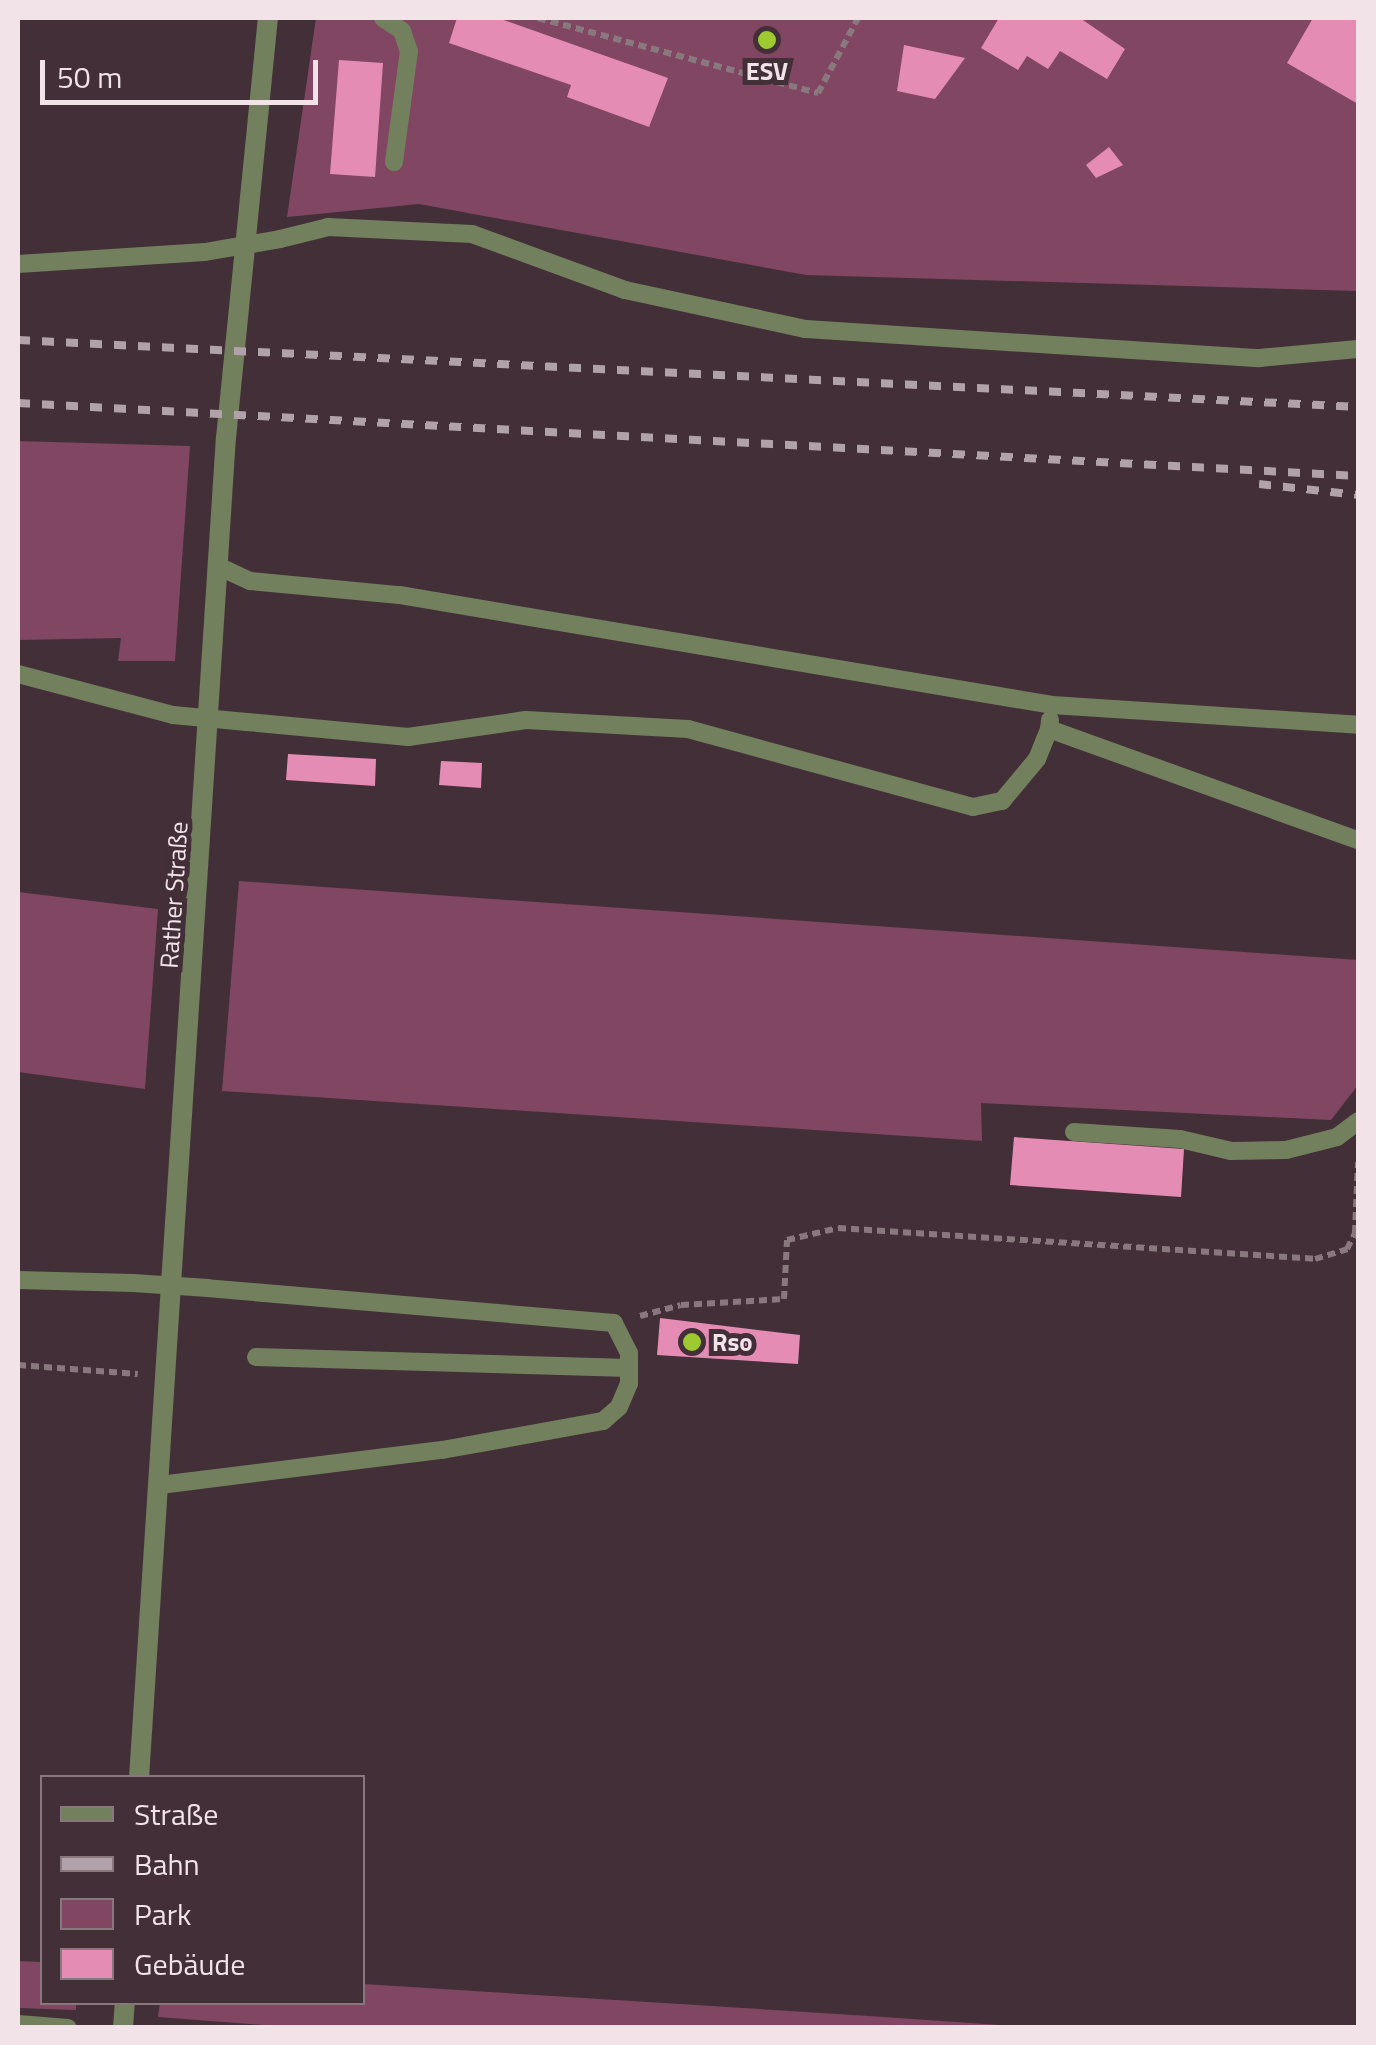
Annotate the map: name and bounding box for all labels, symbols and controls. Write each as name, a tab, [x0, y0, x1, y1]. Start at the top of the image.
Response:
marker: ESV	[756, 29, 778, 51]
scale bar	[45, 40, 322, 102]
text: 50 m	[57, 54, 122, 100]
place label: ESV	[746, 56, 788, 86]
street label: Rather Straße	[154, 821, 194, 969]
place label: Rso	[712, 1327, 753, 1357]
marker: Rso	[681, 1331, 703, 1353]
legend	[40, 1775, 365, 2005]
text: Straße	[134, 1791, 218, 1837]
text: Bahn	[134, 1841, 200, 1887]
text: Park	[134, 1891, 191, 1937]
text: Gebäude	[134, 1941, 245, 1987]

